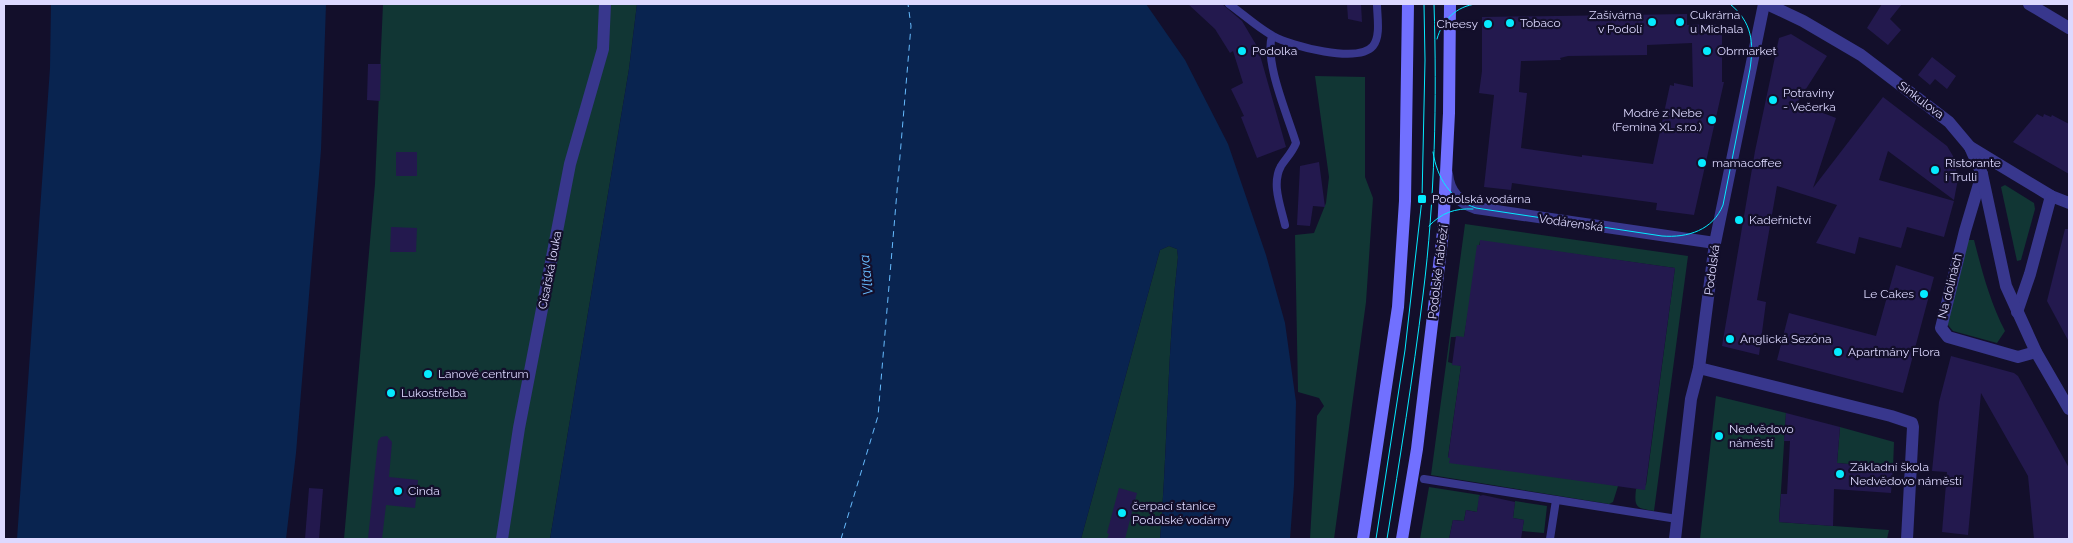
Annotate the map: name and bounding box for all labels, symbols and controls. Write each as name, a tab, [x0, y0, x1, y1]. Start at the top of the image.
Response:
place label: Zašívárna v Podolí	[1589, 8, 1642, 36]
place label: Cukrárna u Michala	[1690, 8, 1743, 36]
place label: Tobaco	[1520, 16, 1561, 30]
marker: Zašívárna v Podolí	[1646, 16, 1658, 28]
marker: Cukrárna u Michala	[1674, 16, 1686, 28]
place label: Cheesy	[1437, 17, 1478, 31]
marker: Tobaco	[1504, 17, 1516, 29]
marker: Cheesy	[1482, 18, 1494, 30]
place label: Podolka	[1252, 44, 1297, 58]
place label: Obrmarket	[1717, 44, 1776, 58]
marker: Podolka	[1236, 45, 1248, 57]
marker: Obrmarket	[1701, 45, 1713, 57]
street label: Sinkulova	[1895, 78, 1947, 122]
place label: Potraviny - Večerka	[1783, 86, 1836, 114]
marker: Potraviny - Večerka	[1767, 94, 1779, 106]
place label: Modré z Nebe (Femina XL s.r.o.)	[1612, 106, 1702, 134]
marker: Modré z Nebe (Femina XL s.r.o.)	[1706, 114, 1718, 126]
place label: mamacoffee	[1712, 156, 1782, 170]
place label: Ristorante i Trulli	[1945, 156, 2001, 184]
marker: mamacoffee	[1696, 157, 1708, 169]
marker: Ristorante i Trulli	[1929, 164, 1941, 176]
place label: Podolská vodárna	[1432, 192, 1531, 206]
marker: Podolská vodárna	[1416, 193, 1428, 205]
street label: Vodárenská	[1538, 212, 1604, 234]
place label: Kadeřnictví	[1749, 213, 1812, 227]
marker: Kadeřnictví	[1733, 214, 1745, 226]
street label: Podolské nábřeží	[1425, 224, 1451, 320]
street label: Císařská louka	[536, 230, 564, 310]
street label: Podolská	[1702, 244, 1722, 296]
street label: Na dolinách	[1935, 252, 1965, 320]
water label: Vltava	[856, 254, 876, 296]
place label: Le Cakes	[1863, 287, 1914, 301]
marker: Le Cakes	[1918, 288, 1930, 300]
place label: Anglická Sezóna	[1740, 332, 1832, 346]
marker: Anglická Sezóna	[1724, 333, 1736, 345]
place label: Apartmány Flora	[1848, 345, 1940, 359]
marker: Apartmány Flora	[1832, 346, 1844, 358]
place label: Lanové centrum	[438, 367, 529, 381]
marker: Lanové centrum	[422, 368, 434, 380]
place label: Lukostřelba	[401, 386, 466, 400]
marker: Lukostřelba	[385, 387, 397, 399]
place label: Nedvědovo náměstí	[1729, 422, 1794, 450]
marker: Nedvědovo náměstí	[1713, 430, 1725, 442]
place label: Základní škola Nedvědovo náměstí	[1850, 460, 1962, 488]
marker: Základní škola Nedvědovo náměstí	[1834, 468, 1846, 480]
place label: Cinda	[408, 484, 440, 498]
marker: Cinda	[392, 485, 404, 497]
place label: čerpací stanice Podolské vodárny	[1132, 499, 1231, 527]
marker: čerpací stanice Podolské vodárny	[1116, 507, 1128, 519]

